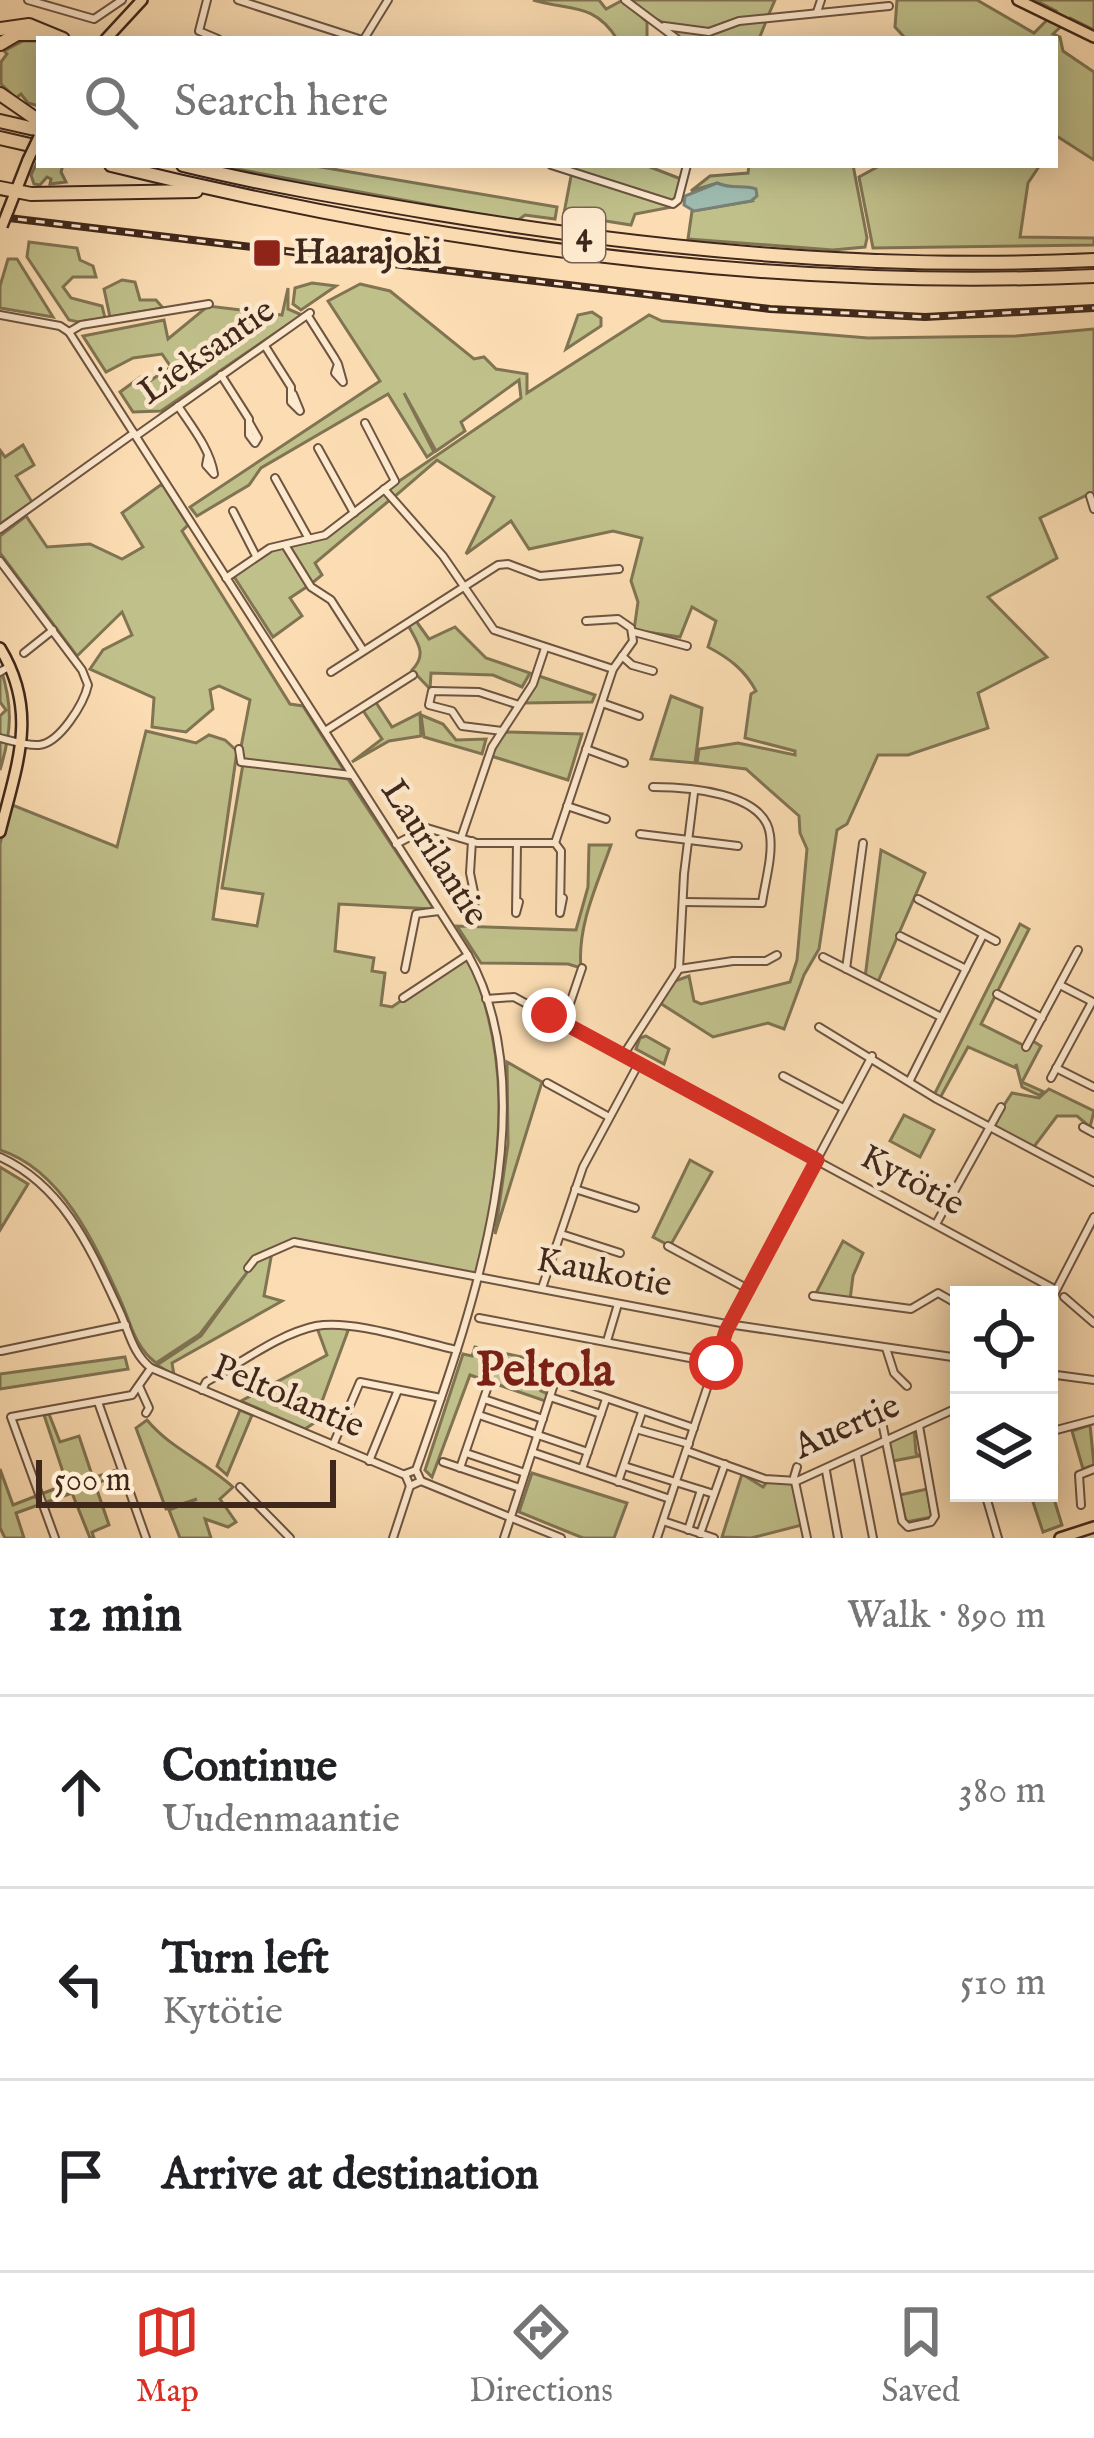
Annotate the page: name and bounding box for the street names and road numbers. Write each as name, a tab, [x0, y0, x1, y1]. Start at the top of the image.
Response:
road number: 4	[563, 208, 605, 262]
street label: Lieksantie	[130, 288, 284, 416]
street label: Laurilantie	[370, 771, 498, 935]
street label: Kytötie	[852, 1135, 972, 1227]
street label: Kaukotie	[532, 1237, 676, 1309]
street label: Peltolantie	[205, 1344, 371, 1450]
street label: Auertie	[786, 1383, 907, 1471]

